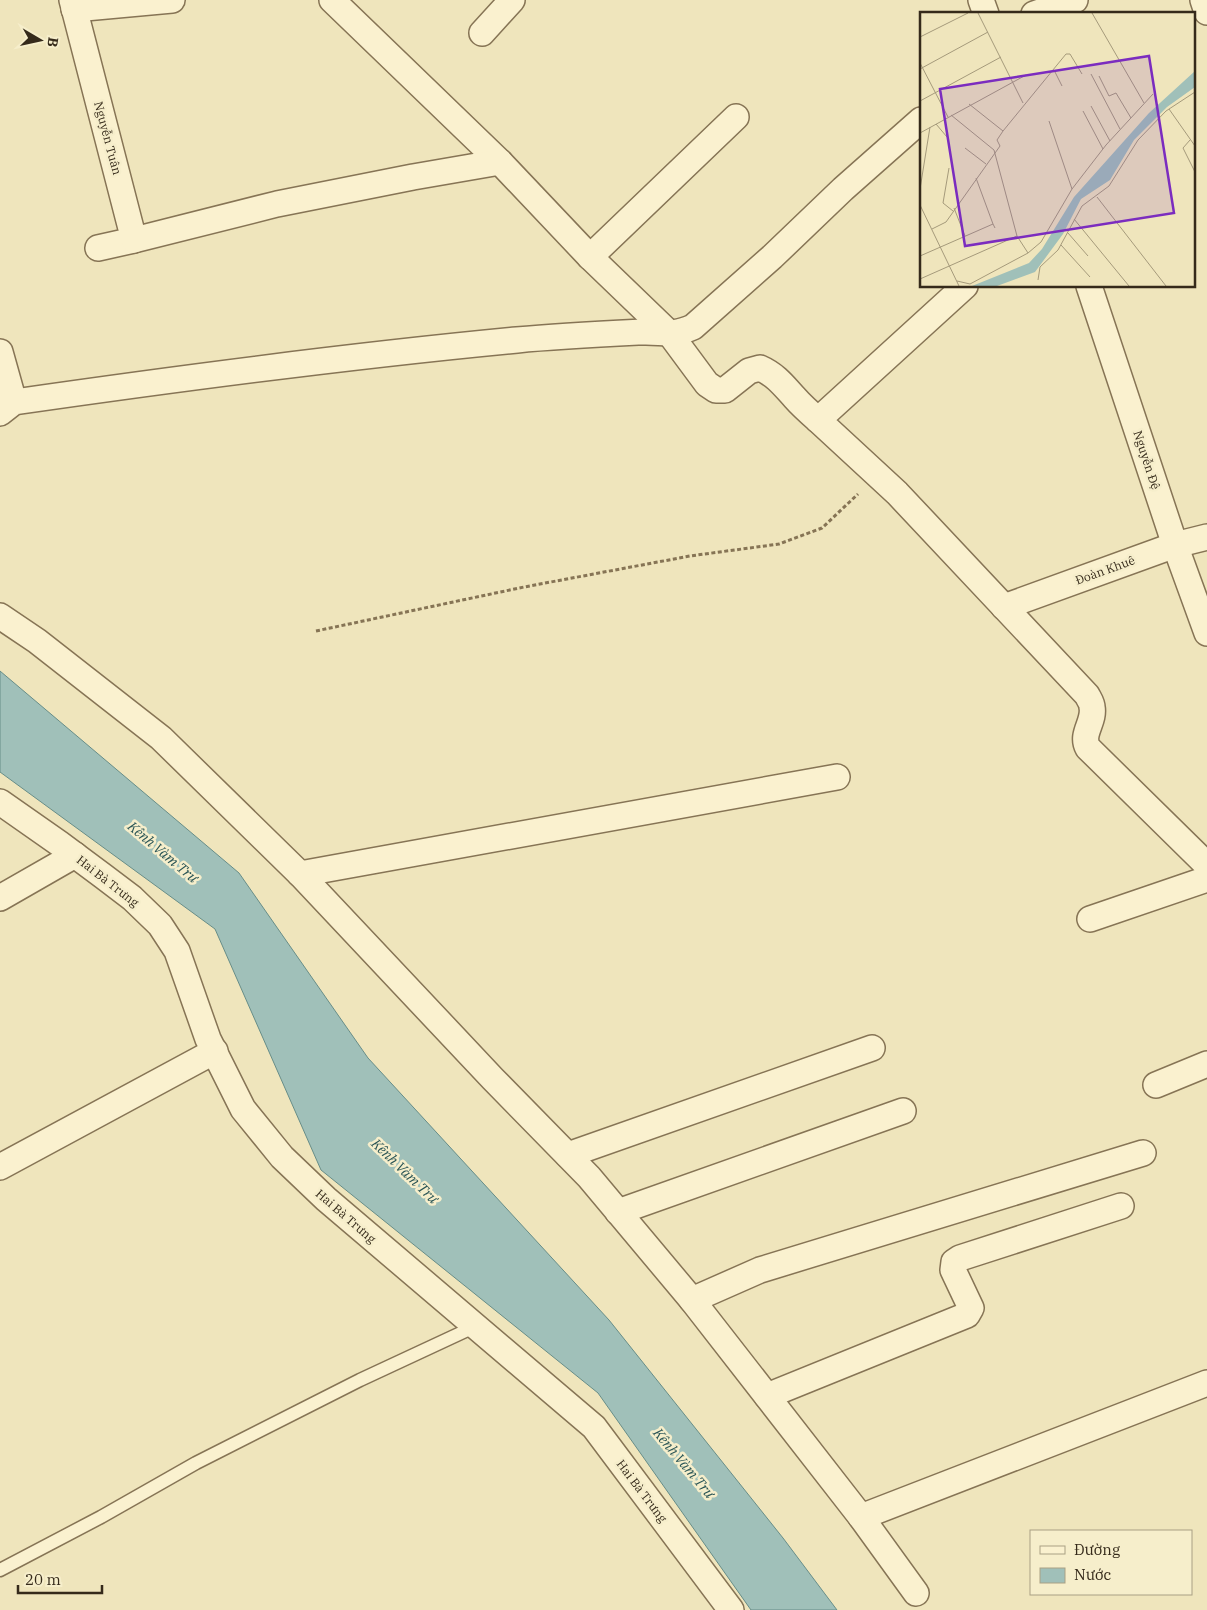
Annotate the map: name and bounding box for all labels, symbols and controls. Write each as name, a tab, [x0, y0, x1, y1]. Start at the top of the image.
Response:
inset map	[920, 12, 1194, 288]
north arrow	[15, 15, 65, 65]
text: B	[43, 36, 63, 48]
street label: Nguyễn Tuân	[91, 100, 125, 177]
street label: Nguyễn Đệ	[1130, 429, 1164, 491]
street label: Đoàn Khuê	[1073, 552, 1137, 588]
water label: Kênh Vàm Trư	[123, 817, 203, 887]
street label: Hai Bà Trưng	[74, 852, 142, 910]
water label: Kênh Vàm Trư	[367, 1134, 443, 1208]
street label: Hai Bà Trưng	[313, 1186, 379, 1246]
water label: Kênh Vàm Trư	[649, 1423, 719, 1503]
street label: Hai Bà Trưng	[614, 1457, 671, 1526]
legend	[1030, 1530, 1192, 1595]
text: Đường	[1074, 1540, 1120, 1559]
scale bar	[18, 1562, 101, 1594]
text: Nước	[1074, 1565, 1112, 1584]
text: 20 m	[25, 1570, 61, 1589]

